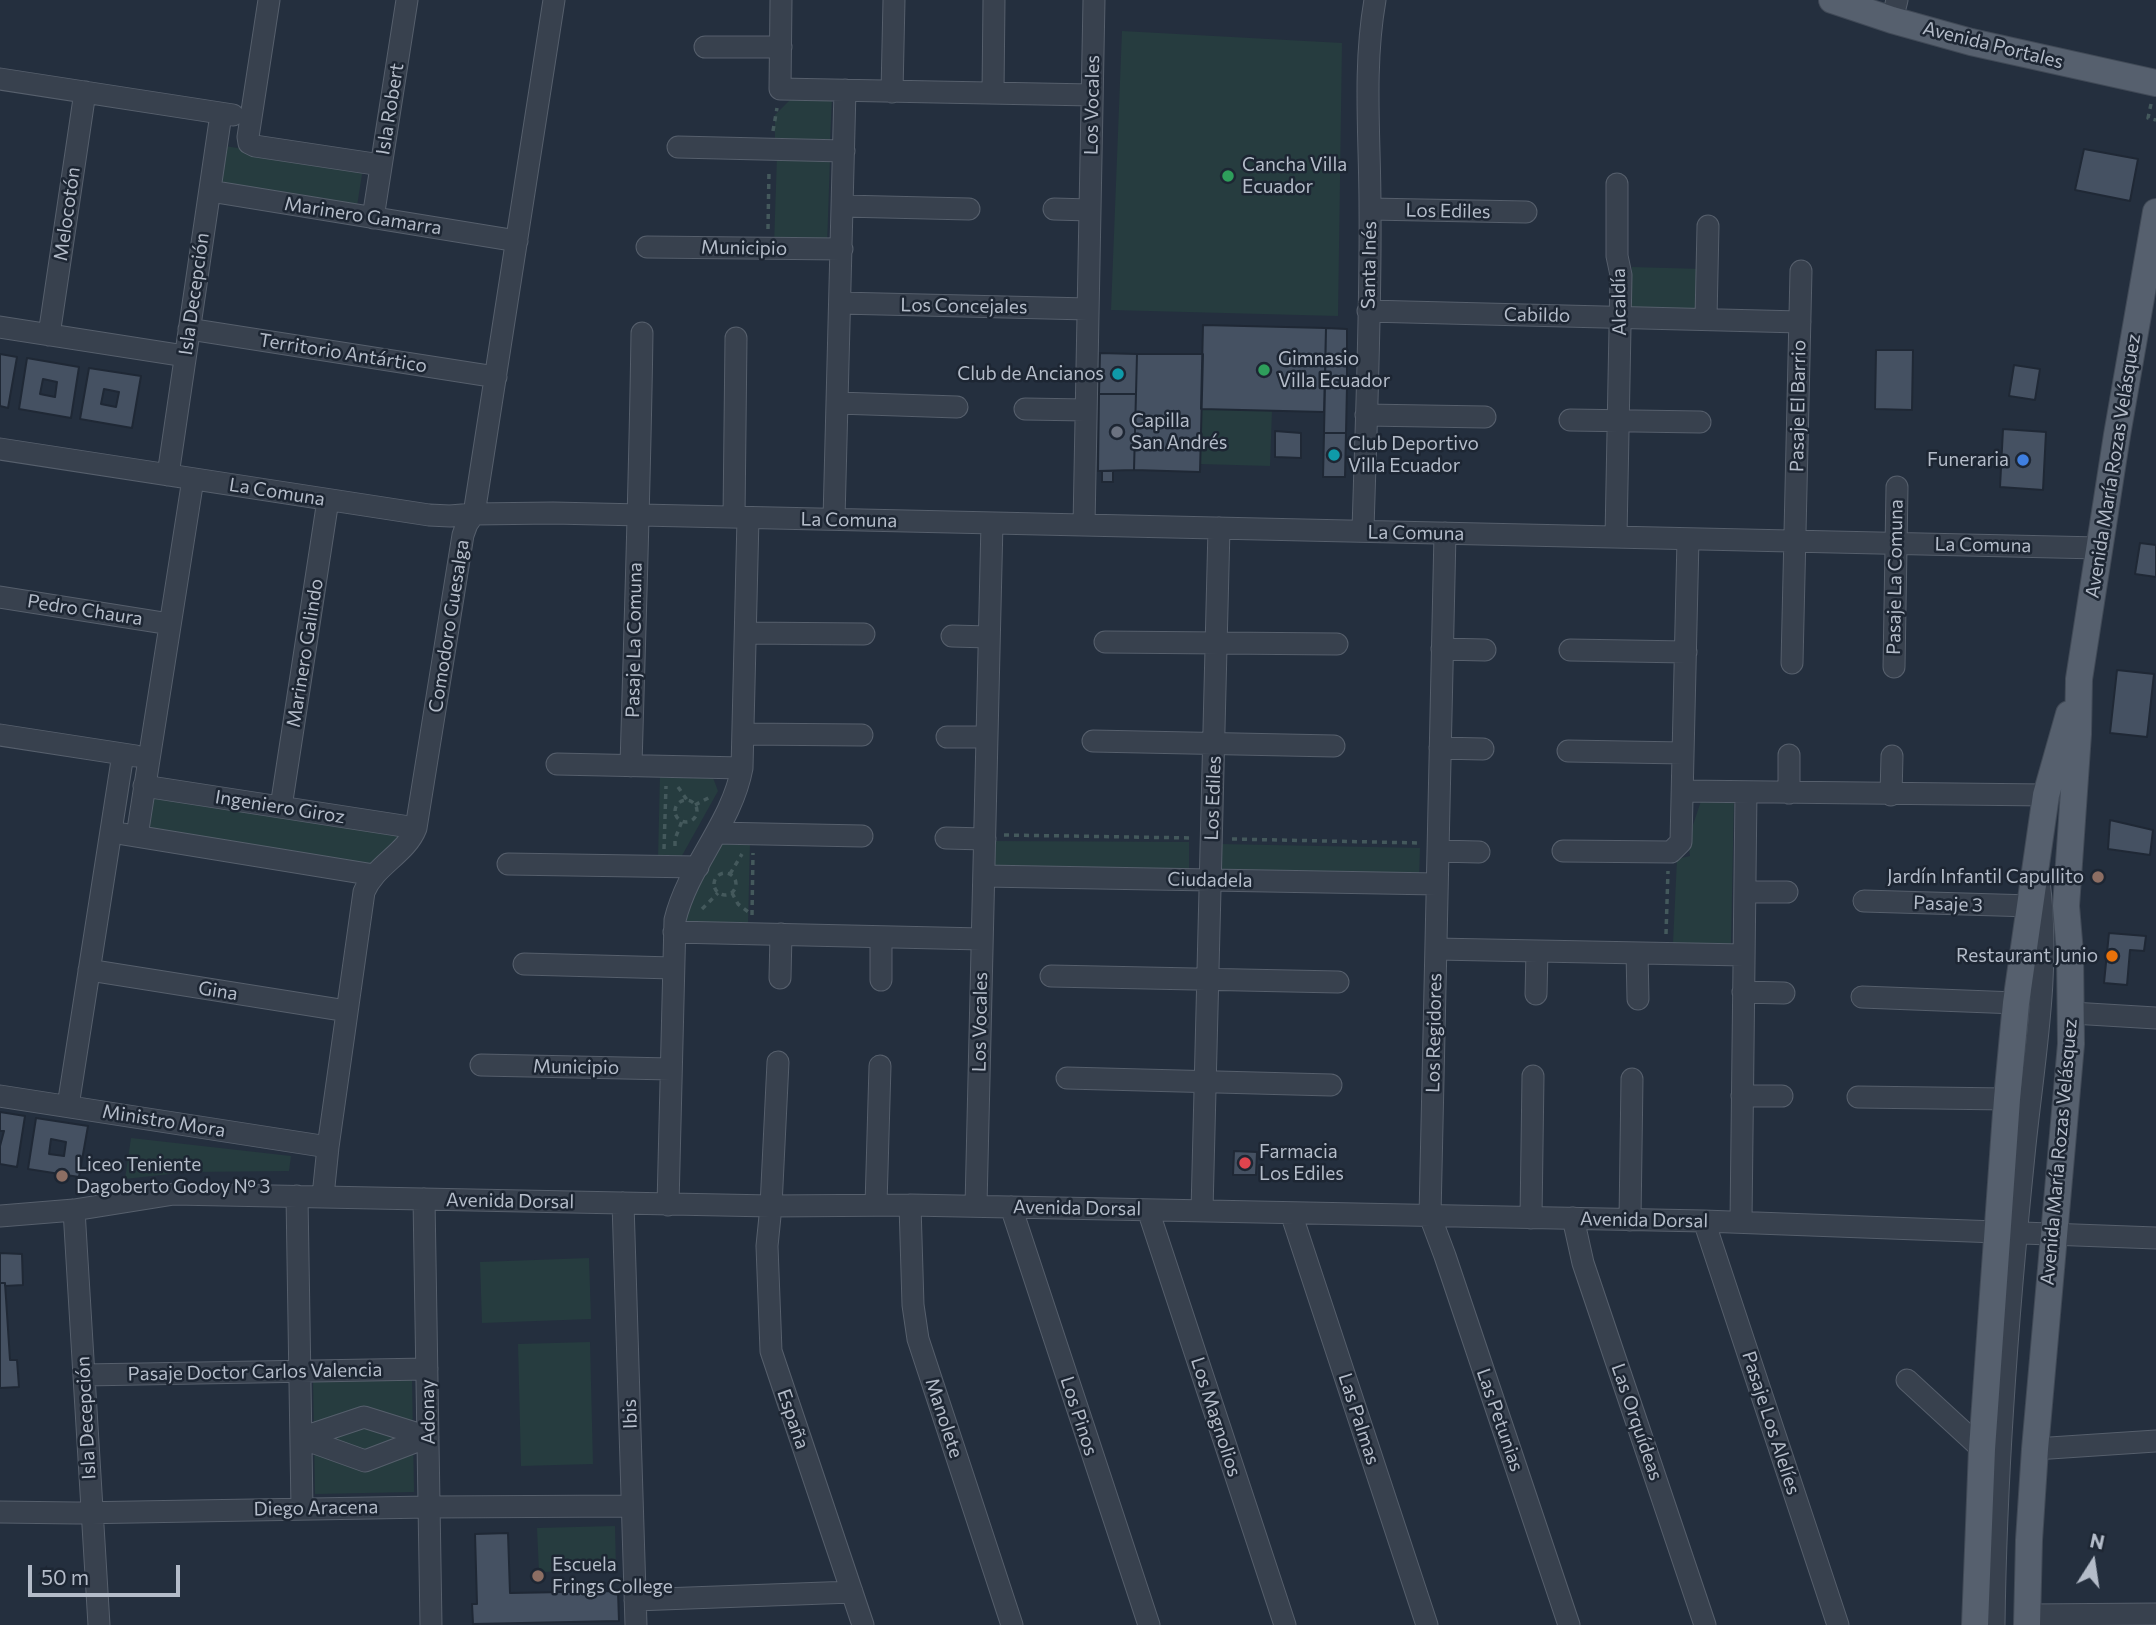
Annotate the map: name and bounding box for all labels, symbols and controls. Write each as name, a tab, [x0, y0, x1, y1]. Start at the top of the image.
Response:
street label: Avenida Portales	[1920, 17, 2066, 73]
street label: Los Vocales	[1080, 55, 1104, 155]
street label: Isla Robert	[372, 62, 408, 156]
place label: Cancha Villa Ecuador	[1242, 154, 1347, 198]
street label: Melocotón	[49, 165, 85, 263]
marker: Cancha Villa Ecuador	[1220, 168, 1236, 184]
street label: Marinero Gamarra	[283, 192, 443, 240]
street label: Los Ediles	[1405, 199, 1491, 223]
street label: Santa Inés	[1357, 221, 1381, 309]
street label: Isla Decepción	[174, 231, 214, 357]
street label: Municipio	[701, 236, 787, 260]
street label: Alcaldía	[1607, 268, 1631, 336]
street label: Los Concejales	[900, 293, 1028, 319]
street label: Cabildo	[1504, 303, 1570, 327]
street label: Territorio Antártico	[257, 328, 429, 378]
street label: Avenida María Rozas Velásquez	[2081, 332, 2145, 600]
street label: Pasaje El Barrio	[1785, 340, 1811, 472]
place label: Gimnasio Villa Ecuador	[1278, 348, 1390, 392]
marker: Gimnasio Villa Ecuador	[1256, 362, 1272, 378]
place label: Club de Ancianos	[957, 363, 1104, 385]
marker: Club de Ancianos	[1110, 366, 1126, 382]
place label: Capilla San Andrés	[1131, 410, 1228, 454]
marker: Capilla San Andrés	[1109, 424, 1125, 440]
place label: Club Deportivo Villa Ecuador	[1348, 433, 1479, 477]
marker: Club Deportivo Villa Ecuador	[1326, 447, 1342, 463]
place label: Funeraria	[1927, 449, 2009, 471]
marker: Funeraria	[2015, 452, 2031, 468]
street label: La Comuna	[227, 473, 327, 511]
street label: Pasaje La Comuna	[1882, 499, 1908, 655]
street label: La Comuna	[800, 508, 898, 532]
street label: La Comuna	[1367, 521, 1465, 545]
street label: La Comuna	[1934, 533, 2032, 557]
street label: Comodoro Guesalga	[424, 538, 474, 714]
street label: Pasaje La Comuna	[621, 562, 647, 718]
street label: Marinero Galindo	[282, 577, 328, 729]
street label: Pedro Chaura	[26, 590, 144, 630]
street label: Los Ediles	[1200, 755, 1226, 841]
street label: Ingeniero Giroz	[213, 785, 347, 829]
place label: Jardín Infantil Capullito	[1887, 866, 2084, 888]
street label: Ciudadela	[1167, 868, 1253, 892]
marker: Jardín Infantil Capullito	[2090, 869, 2106, 885]
street label: Pasaje 3	[1913, 891, 1983, 917]
place label: Restaurant Junio	[1956, 945, 2098, 967]
marker: Restaurant Junio	[2104, 948, 2120, 964]
street label: Los Vocales	[968, 972, 992, 1072]
street label: Los Regidores	[1422, 973, 1446, 1093]
street label: Gina	[197, 977, 239, 1005]
street label: Avenida María Rozas Velásquez	[2036, 1018, 2082, 1286]
street label: Municipio	[533, 1055, 619, 1079]
street label: Ministro Mora	[101, 1100, 227, 1142]
place label: Farmacia Los Ediles	[1259, 1141, 1344, 1185]
place label: Liceo Teniente Dagoberto Godoy Nº 3	[76, 1154, 270, 1198]
marker: Farmacia Los Ediles	[1237, 1155, 1253, 1171]
marker: Liceo Teniente Dagoberto Godoy Nº 3	[54, 1168, 70, 1184]
street label: Avenida Dorsal	[446, 1188, 574, 1214]
street label: Avenida Dorsal	[1013, 1195, 1141, 1221]
street label: Avenida Dorsal	[1580, 1207, 1708, 1233]
street label: Pasaje Los Alelíes	[1737, 1348, 1805, 1498]
street label: Los Magnolios	[1186, 1354, 1246, 1480]
street label: Isla Decepción	[71, 1356, 101, 1480]
street label: Pasaje Doctor Carlos Valencia	[127, 1358, 383, 1386]
street label: Las Orquídeas	[1606, 1361, 1668, 1483]
street label: Las Petunias	[1472, 1366, 1528, 1474]
street label: Las Palmas	[1333, 1370, 1385, 1468]
street label: Los Pinos	[1056, 1374, 1102, 1458]
street label: Manolete	[920, 1375, 968, 1461]
street label: Adonay	[416, 1379, 440, 1445]
street label: España	[772, 1386, 814, 1452]
street label: Ibis	[618, 1399, 642, 1429]
street label: Diego Aracena	[253, 1496, 379, 1520]
north arrow	[2058, 1527, 2128, 1597]
text: N	[2088, 1528, 2107, 1554]
scale bar	[32, 1552, 184, 1596]
place label: Escuela Frings College	[552, 1554, 673, 1598]
text: 50 m	[41, 1564, 89, 1589]
marker: Escuela Frings College	[530, 1568, 546, 1584]

